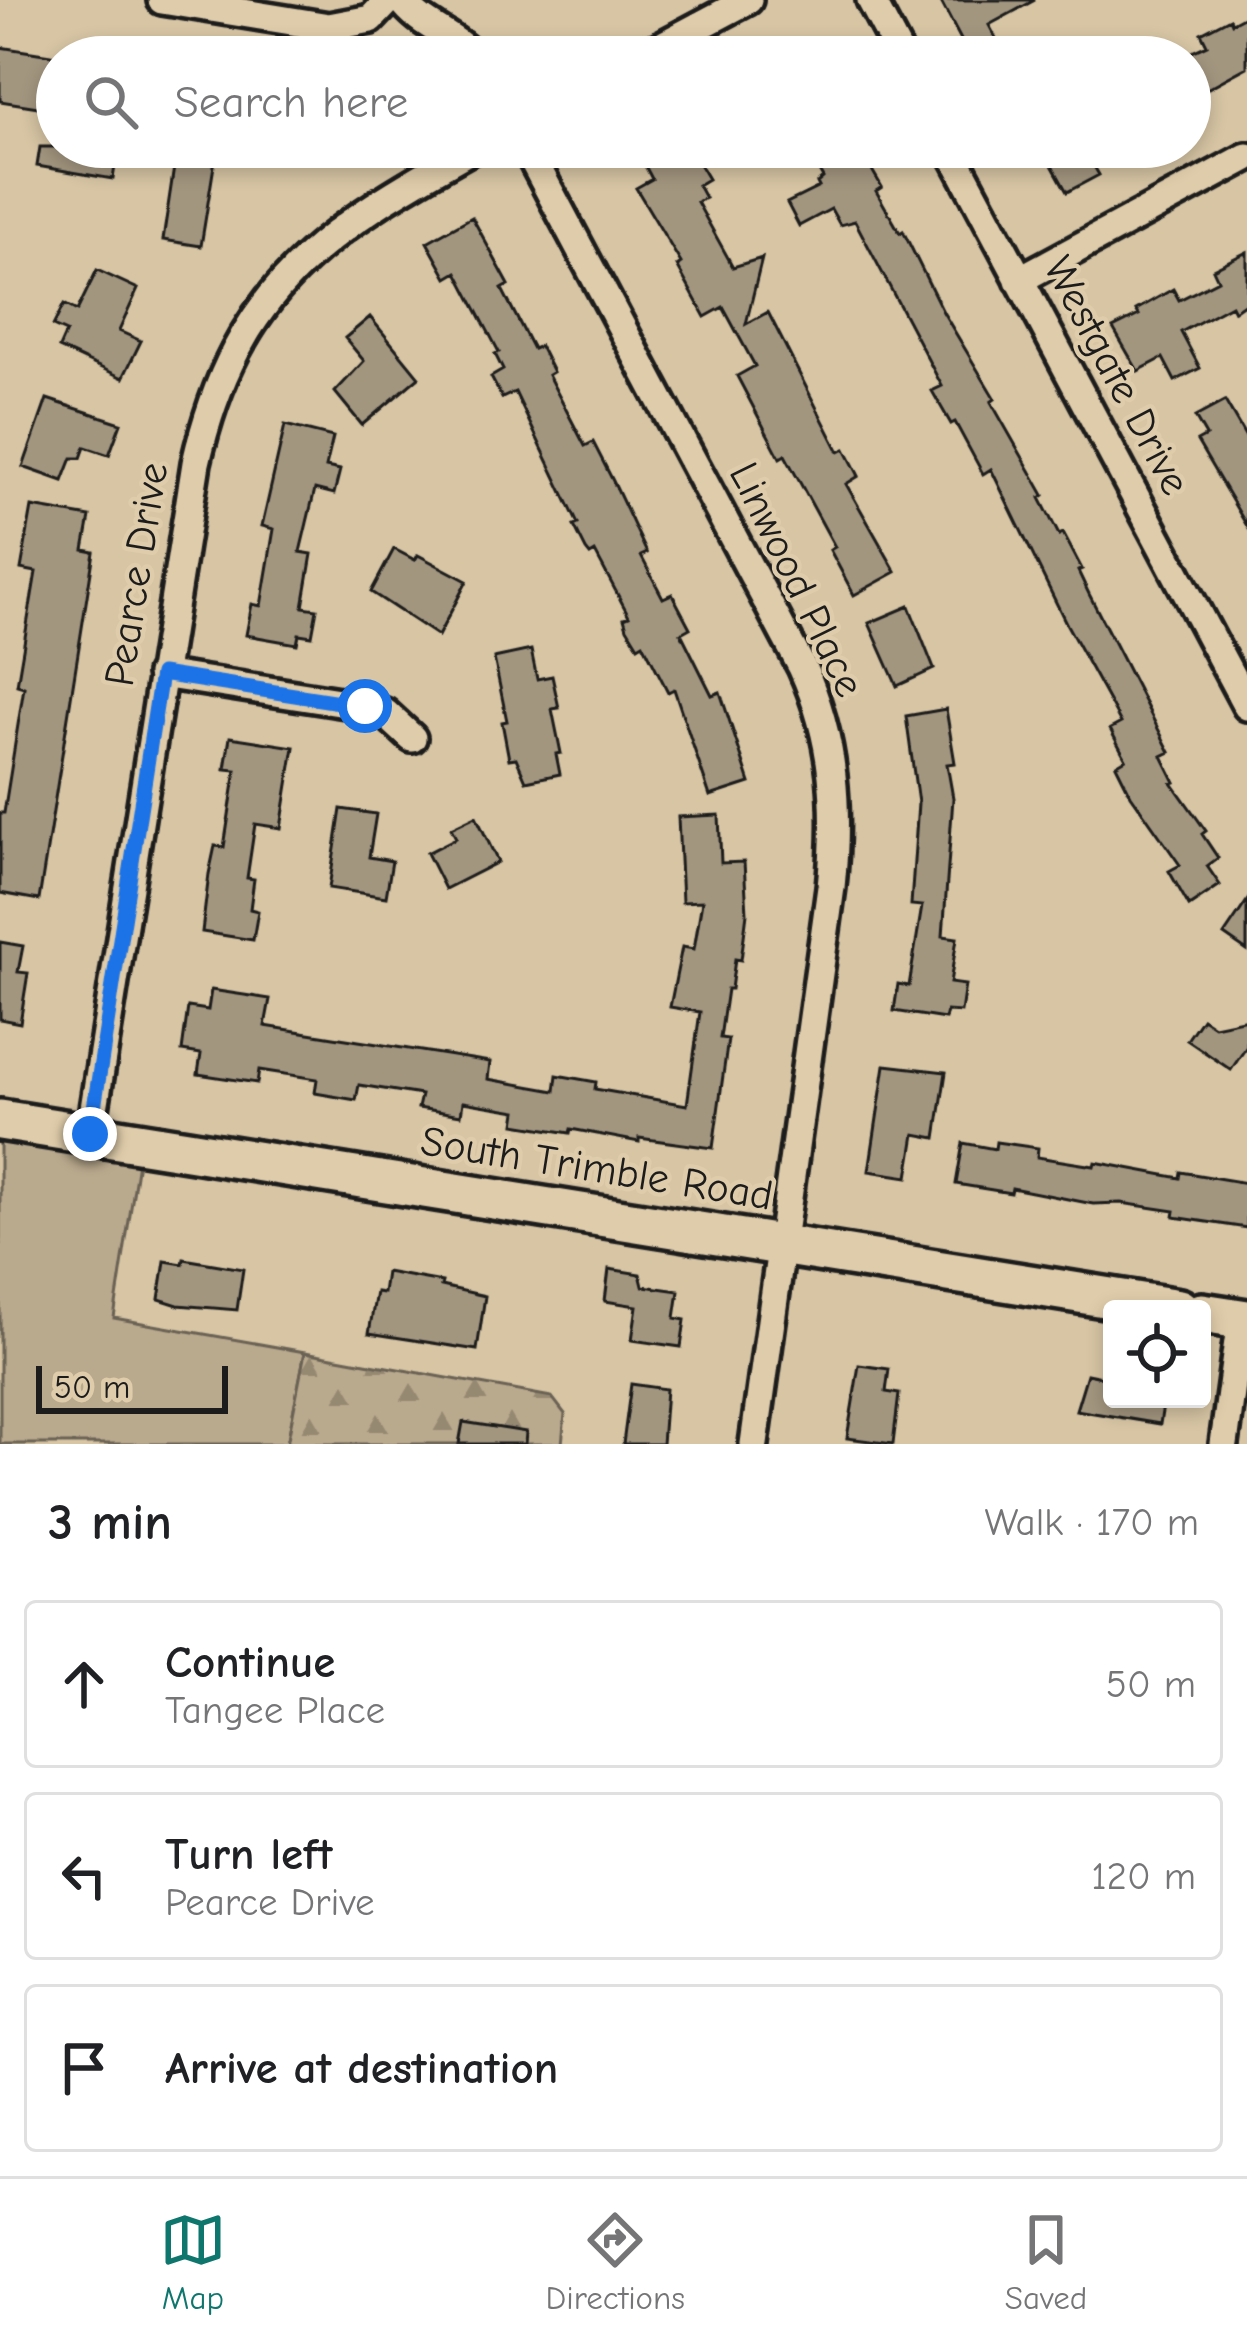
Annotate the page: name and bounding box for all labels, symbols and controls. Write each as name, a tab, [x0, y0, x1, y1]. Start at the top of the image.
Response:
search box	[36, 36, 1211, 168]
icon: search	[78, 69, 144, 135]
text: Search here	[174, 76, 408, 128]
street label: Westgate Drive	[1033, 248, 1200, 503]
street label: Linwood Place	[719, 455, 874, 705]
street label: Pearce Drive	[95, 459, 178, 689]
route start	[338, 679, 392, 733]
route end	[63, 1107, 117, 1161]
street label: South Trimble Road	[417, 1116, 776, 1221]
map controls	[1103, 1300, 1211, 1408]
button: locate	[1103, 1300, 1211, 1408]
scale bar	[36, 1360, 228, 1413]
text: 50 m	[54, 1368, 130, 1406]
text: 3 min	[48, 1493, 172, 1552]
text: Walk · 170 m	[984, 1500, 1199, 1545]
text: Continue	[165, 1636, 335, 1688]
icon: ahead	[51, 1651, 117, 1717]
text: 50 m	[1106, 1662, 1196, 1707]
text: Tangee Place	[165, 1688, 385, 1733]
text: Turn left	[165, 1828, 332, 1880]
icon: left	[51, 1843, 117, 1909]
text: 120 m	[1091, 1854, 1196, 1899]
text: Pearce Drive	[165, 1880, 374, 1925]
icon: arrive	[51, 2035, 117, 2101]
text: Arrive at destination	[165, 2042, 558, 2094]
tab: Map	[160, 2207, 226, 2317]
tab: Directions	[546, 2207, 685, 2317]
tab: Saved	[1005, 2207, 1087, 2317]

